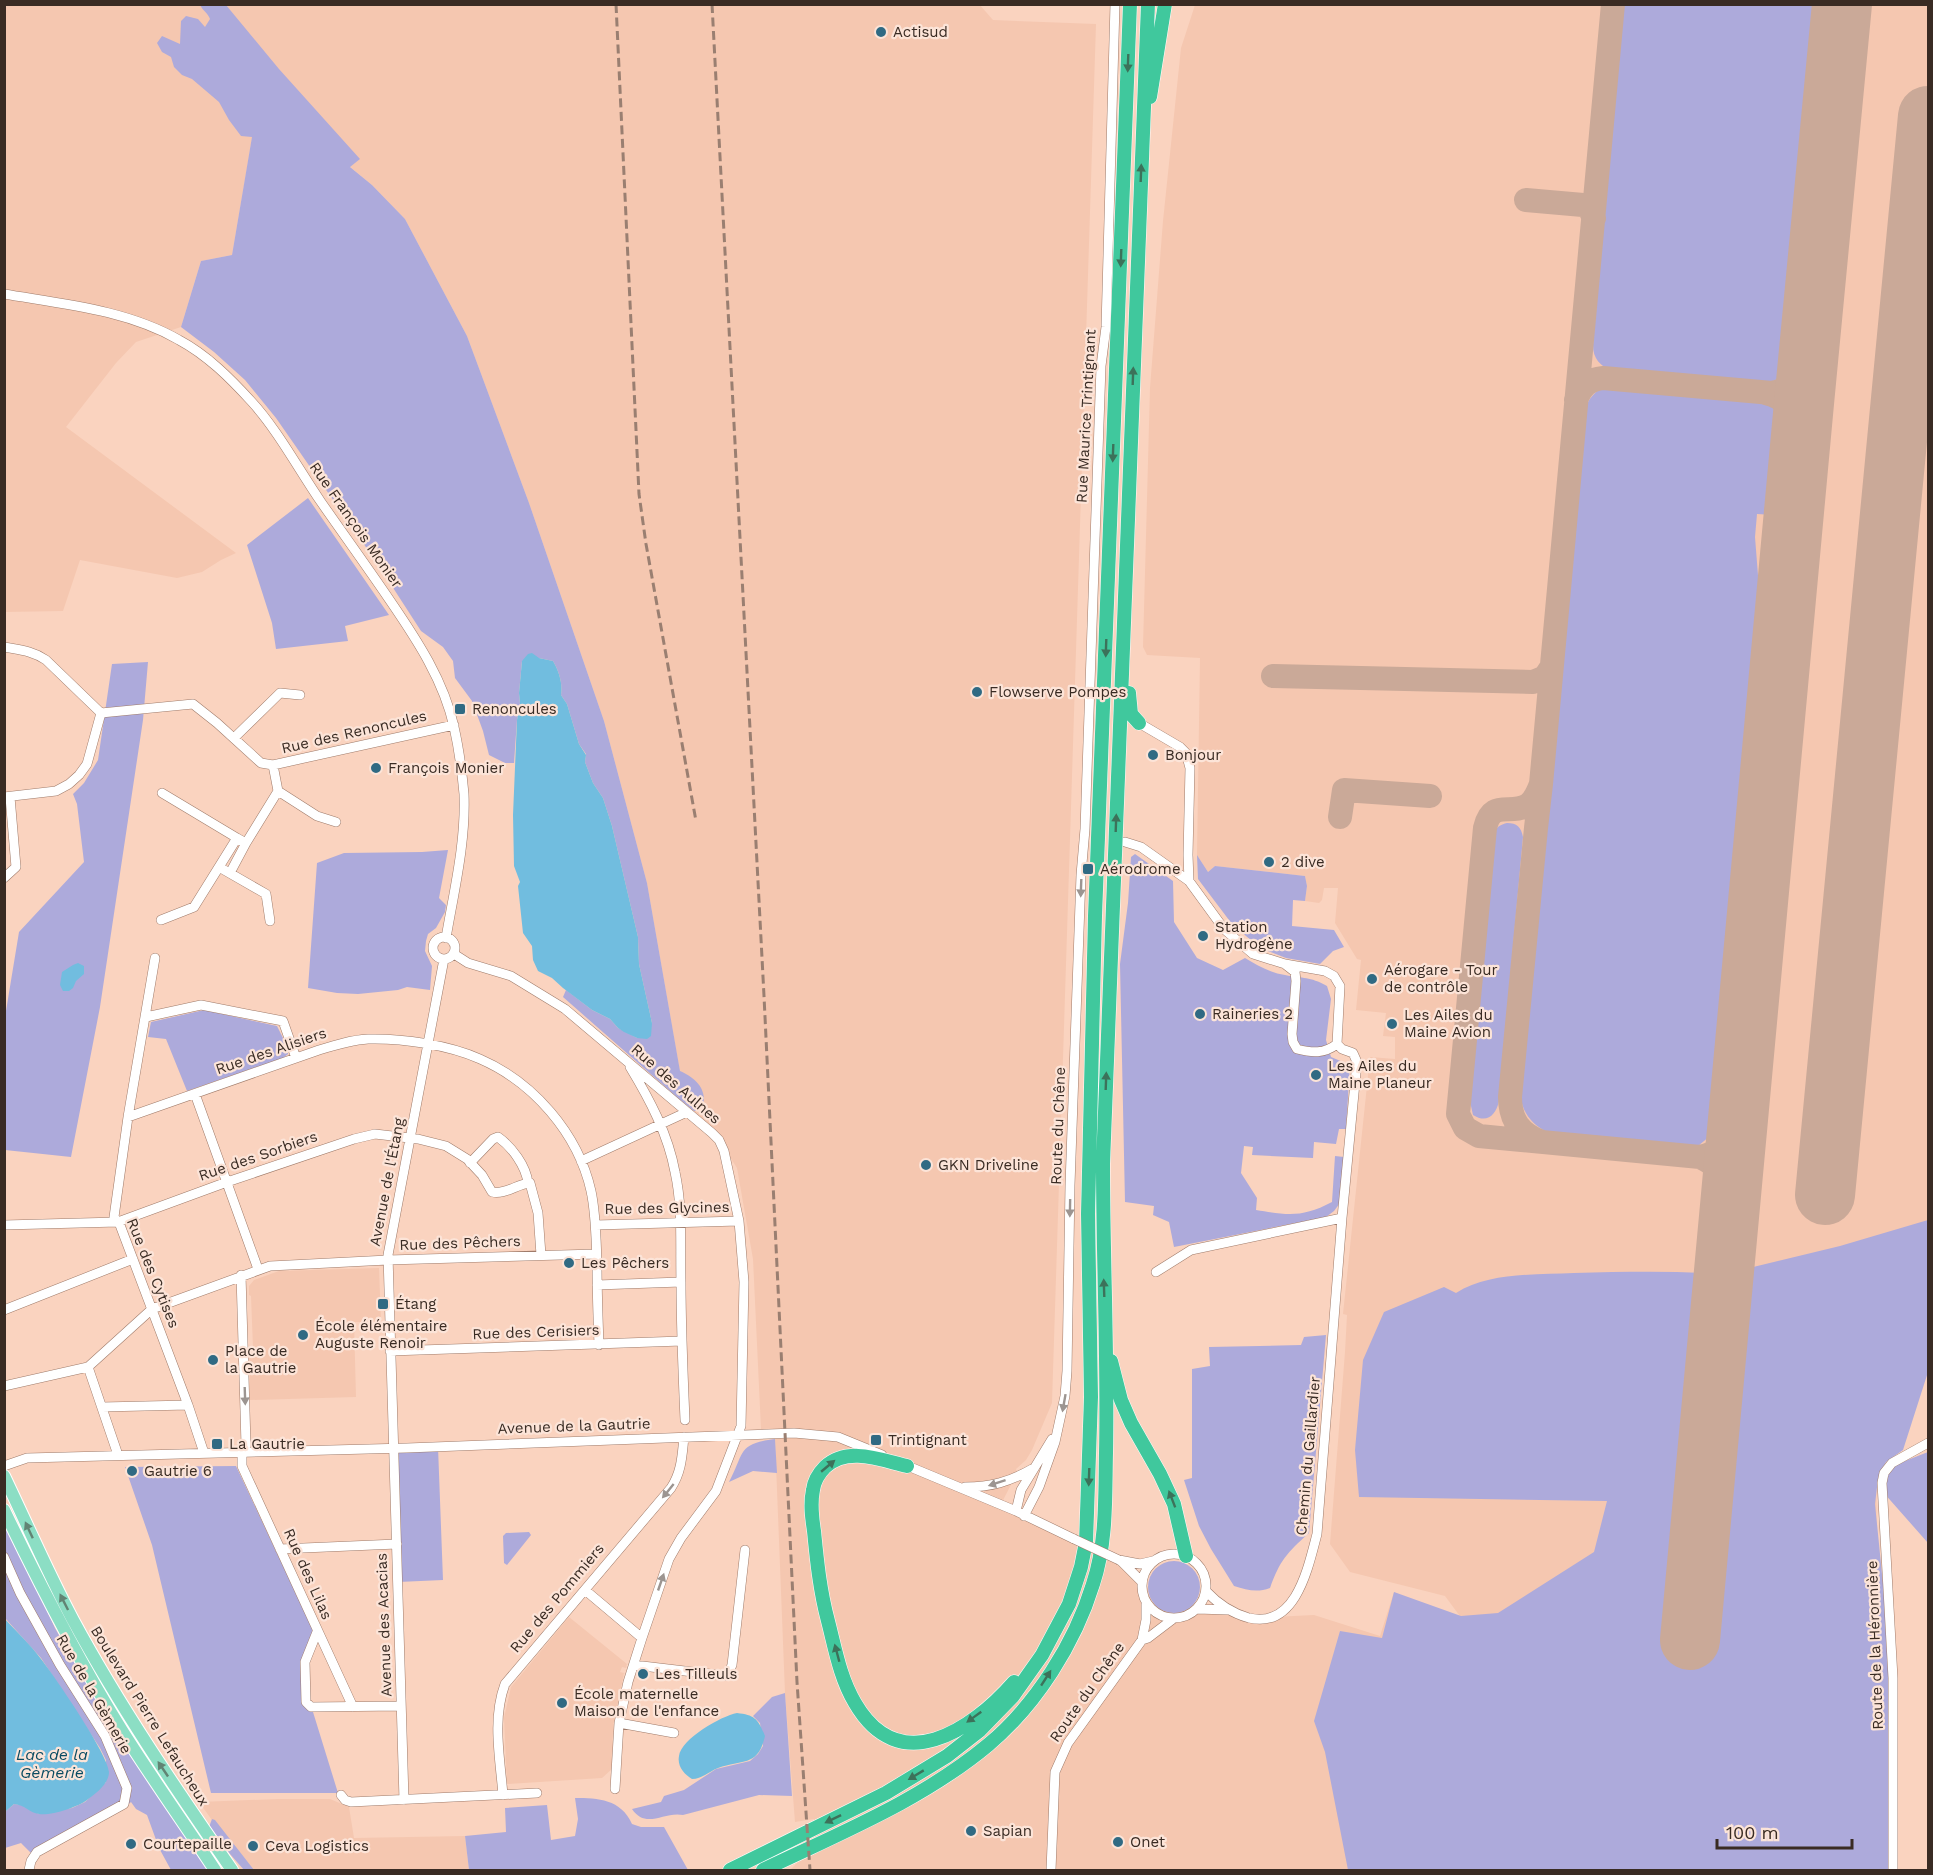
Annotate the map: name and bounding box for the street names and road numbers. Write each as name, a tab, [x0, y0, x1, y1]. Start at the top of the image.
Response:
street label: Rue Maurice Trintignant	[1072, 328, 1100, 503]
street label: Rue François Monier	[306, 459, 406, 591]
street label: Rue des Renoncules	[280, 706, 429, 757]
street label: Rue des Alisiers	[213, 1024, 329, 1078]
street label: Rue des Aulnes	[628, 1040, 725, 1128]
street label: Route du Chêne	[1047, 1067, 1069, 1185]
street label: Avenue de l'Étang	[366, 1116, 408, 1248]
street label: Rue des Sorbiers	[196, 1127, 320, 1185]
street label: Rue des Glycines	[604, 1198, 730, 1218]
street label: Rue des Cytises	[123, 1216, 183, 1331]
street label: Rue des Pêchers	[399, 1232, 521, 1254]
street label: Rue des Cerisiers	[472, 1321, 600, 1343]
street label: Chemin du Gaillardier	[1292, 1376, 1324, 1536]
street label: Avenue de la Gautrie	[497, 1414, 651, 1438]
street label: Rue des Lilas	[280, 1526, 336, 1622]
street label: Rue des Pommiers	[506, 1540, 608, 1656]
street label: Avenue des Acacias	[372, 1553, 396, 1697]
street label: Route de la Héronnière	[1863, 1560, 1887, 1730]
street label: Boulevard Pierre Lefaucheux	[87, 1622, 213, 1810]
street label: Rue de la Gèmerie	[52, 1631, 136, 1757]
street label: Route du Chêne	[1046, 1639, 1128, 1745]

